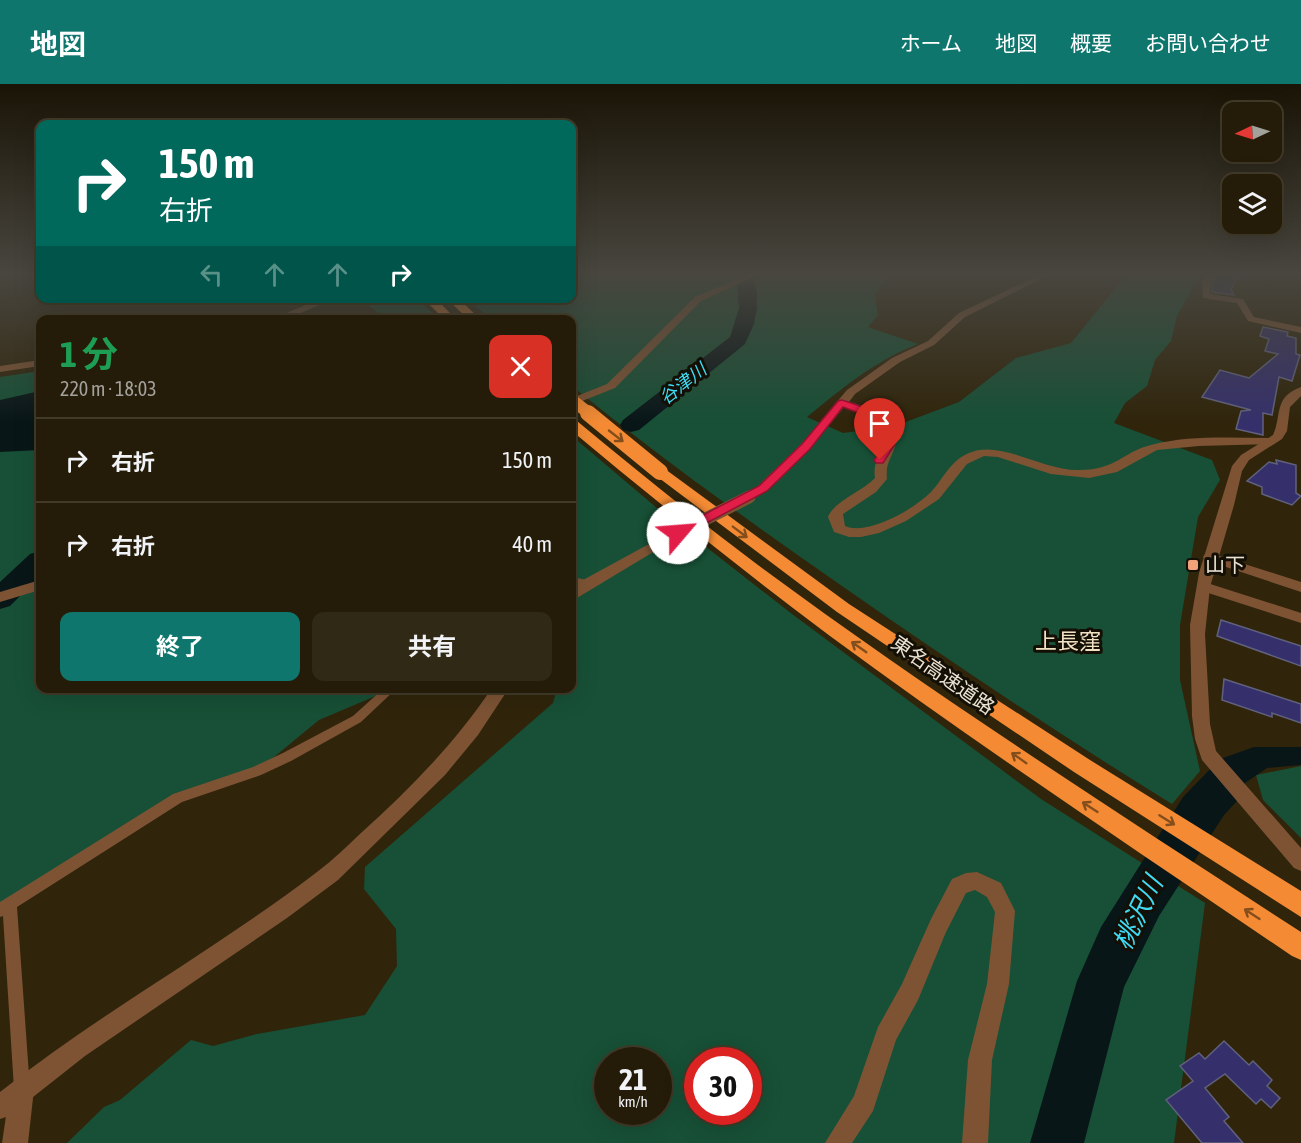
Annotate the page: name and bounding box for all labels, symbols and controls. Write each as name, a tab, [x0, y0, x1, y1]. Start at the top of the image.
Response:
text: 地図	[30, 28, 86, 60]
text: ホーム	[900, 31, 962, 55]
text: 地図	[995, 31, 1037, 55]
text: 概要	[1070, 31, 1112, 55]
text: お問い合わせ	[1145, 31, 1271, 55]
north arrow	[1222, 102, 1282, 162]
map controls	[1222, 102, 1282, 234]
text: 150 m	[159, 139, 254, 187]
icon: right	[60, 144, 138, 222]
button: layers	[1222, 174, 1282, 234]
text: 右折	[159, 195, 213, 226]
icon: left	[195, 258, 228, 291]
icon: ahead	[258, 258, 291, 291]
icon: ahead	[321, 258, 354, 291]
icon: right	[384, 258, 417, 291]
text: 1 分	[60, 333, 118, 375]
button: close	[489, 335, 552, 398]
water label: 谷津川	[655, 357, 712, 409]
text: 220 m · 18:03	[60, 377, 157, 400]
pin	[854, 398, 905, 460]
icon: arrive	[863, 407, 896, 440]
one-way arrow	[607, 430, 623, 443]
icon: right	[60, 444, 93, 477]
text: 150 m	[502, 447, 552, 473]
text: 右折	[111, 449, 155, 475]
position arrow	[646, 501, 710, 565]
one-way arrow	[732, 526, 748, 539]
icon: right	[60, 528, 93, 561]
text: 40 m	[512, 531, 552, 557]
text: 右折	[111, 533, 155, 559]
place label: 山下	[1205, 553, 1245, 576]
marker: 山下	[1186, 558, 1200, 572]
button: 終了	[60, 612, 300, 681]
button: 共有	[312, 612, 552, 681]
district label: 上長窪	[1035, 628, 1101, 654]
street label: 東名高速道路	[888, 631, 999, 718]
one-way arrow	[851, 641, 868, 653]
one-way arrow	[1011, 752, 1028, 764]
one-way arrow	[1081, 800, 1098, 813]
one-way arrow	[1158, 815, 1175, 827]
water label: 桃沢川	[1107, 869, 1170, 955]
one-way arrow	[1244, 908, 1261, 920]
speed limit sign: 30	[684, 1047, 762, 1125]
text: 21	[619, 1062, 647, 1096]
text: km/h	[618, 1093, 648, 1110]

